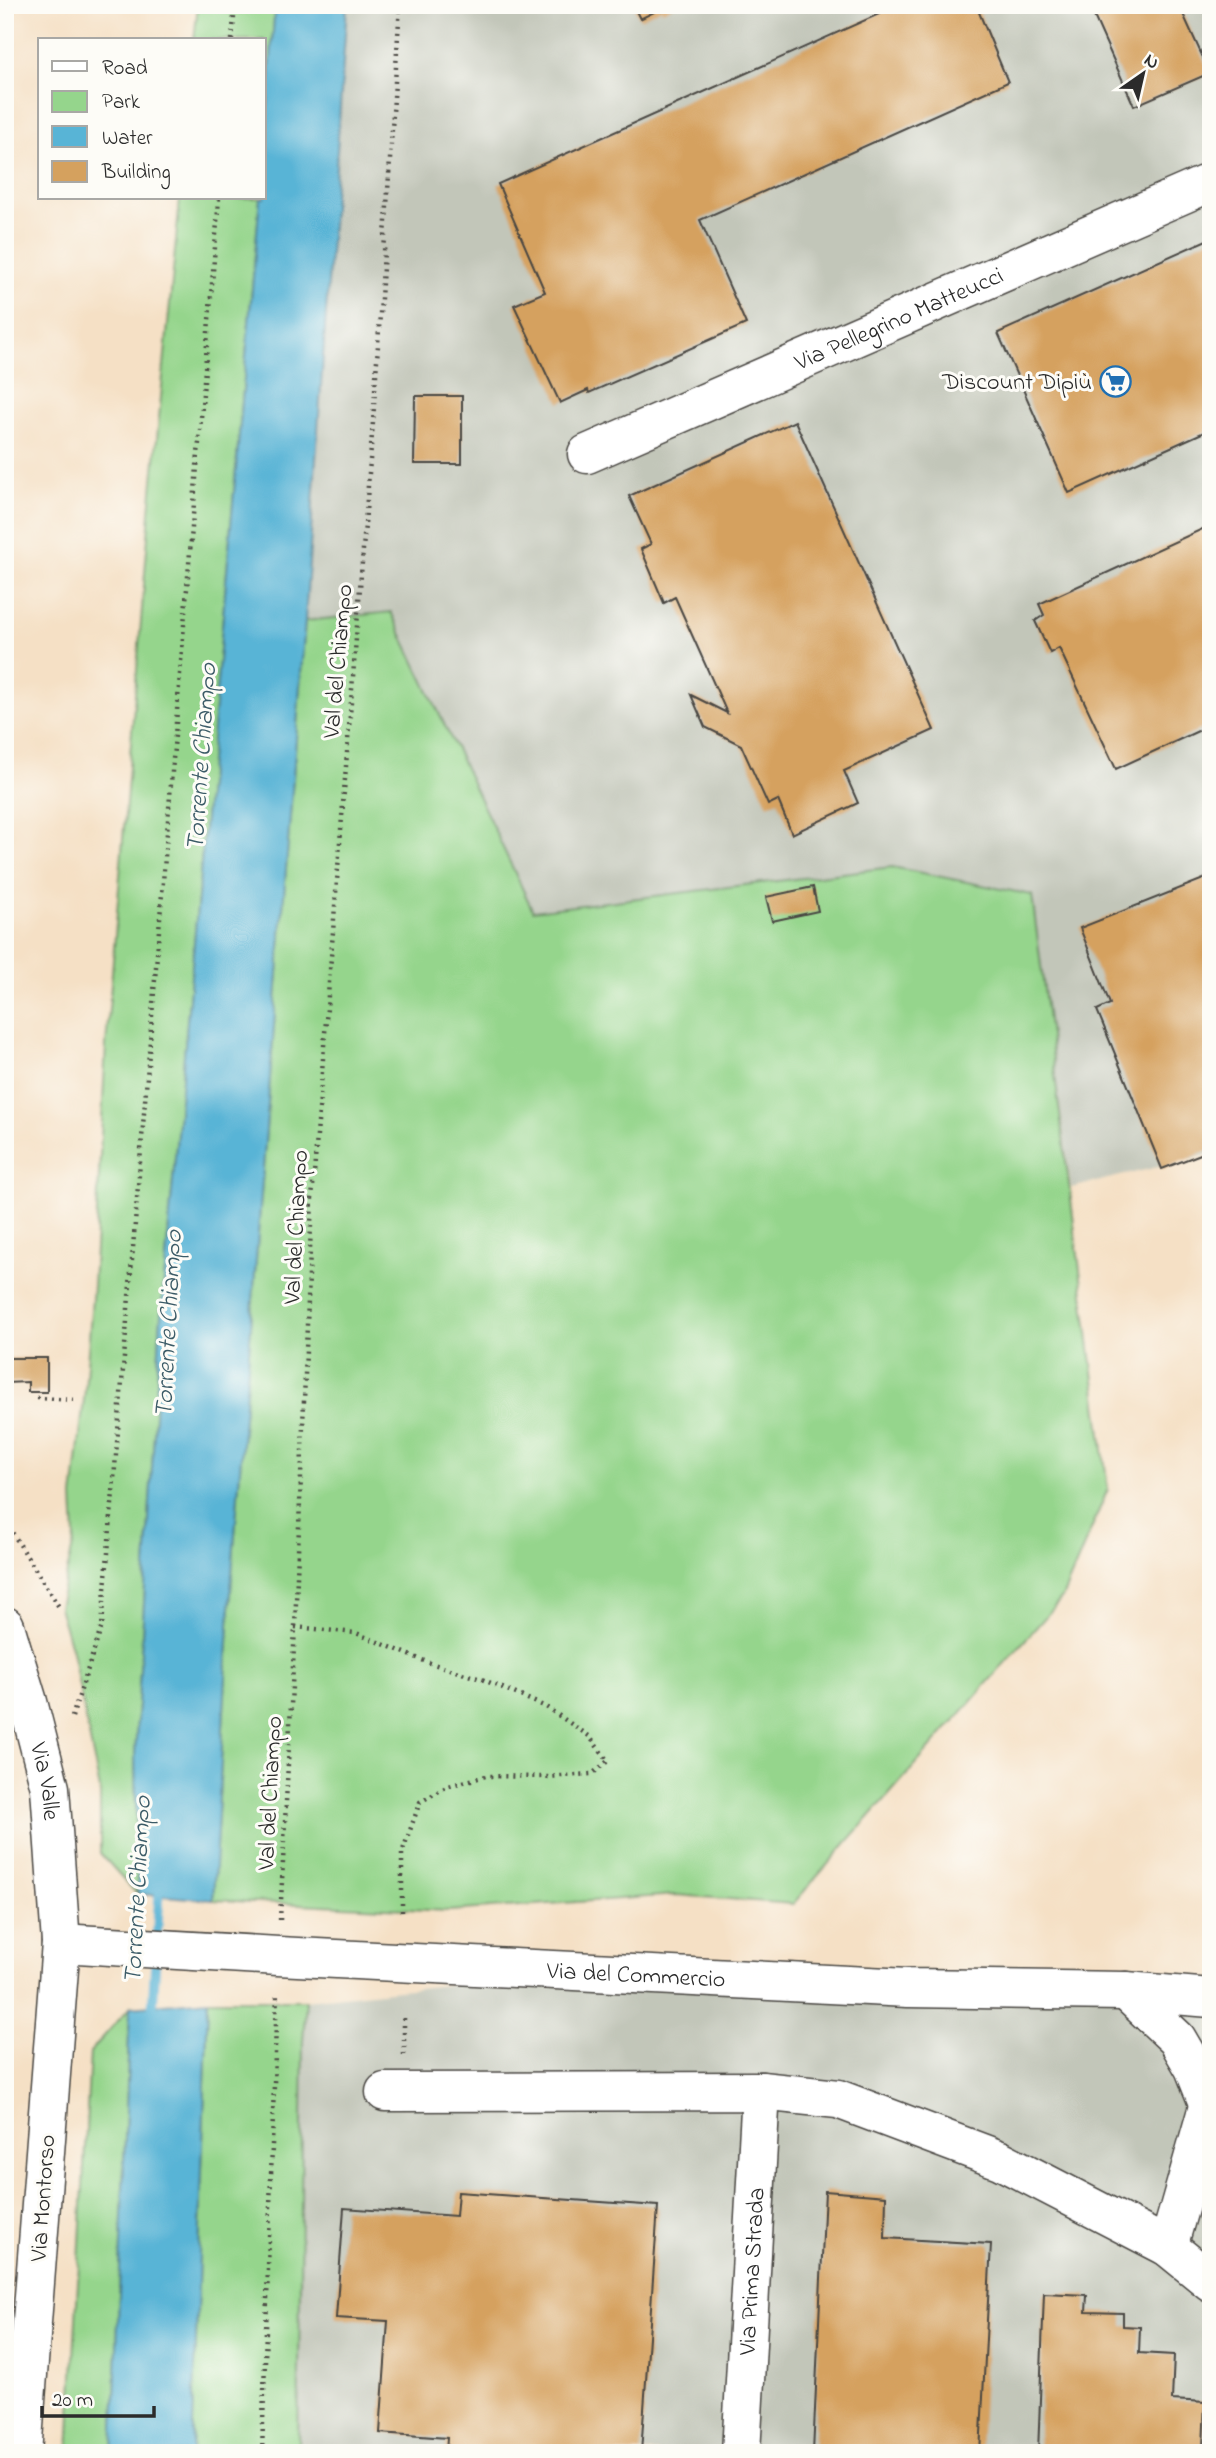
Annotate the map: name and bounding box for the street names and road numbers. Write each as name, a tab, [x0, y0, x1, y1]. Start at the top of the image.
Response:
street label: Via Pellegrino Matteucci	[789, 260, 1010, 382]
street label: Val del Chiampo	[315, 583, 364, 741]
street label: Val del Chiampo	[276, 1149, 319, 1306]
street label: Val del Chiampo	[250, 1715, 293, 1872]
street label: Via Valle	[19, 1738, 67, 1822]
street label: Via del Commercio	[545, 1955, 726, 1999]
street label: Via Montorso	[23, 2133, 66, 2264]
street label: Via Prima Strada	[731, 2187, 776, 2357]

